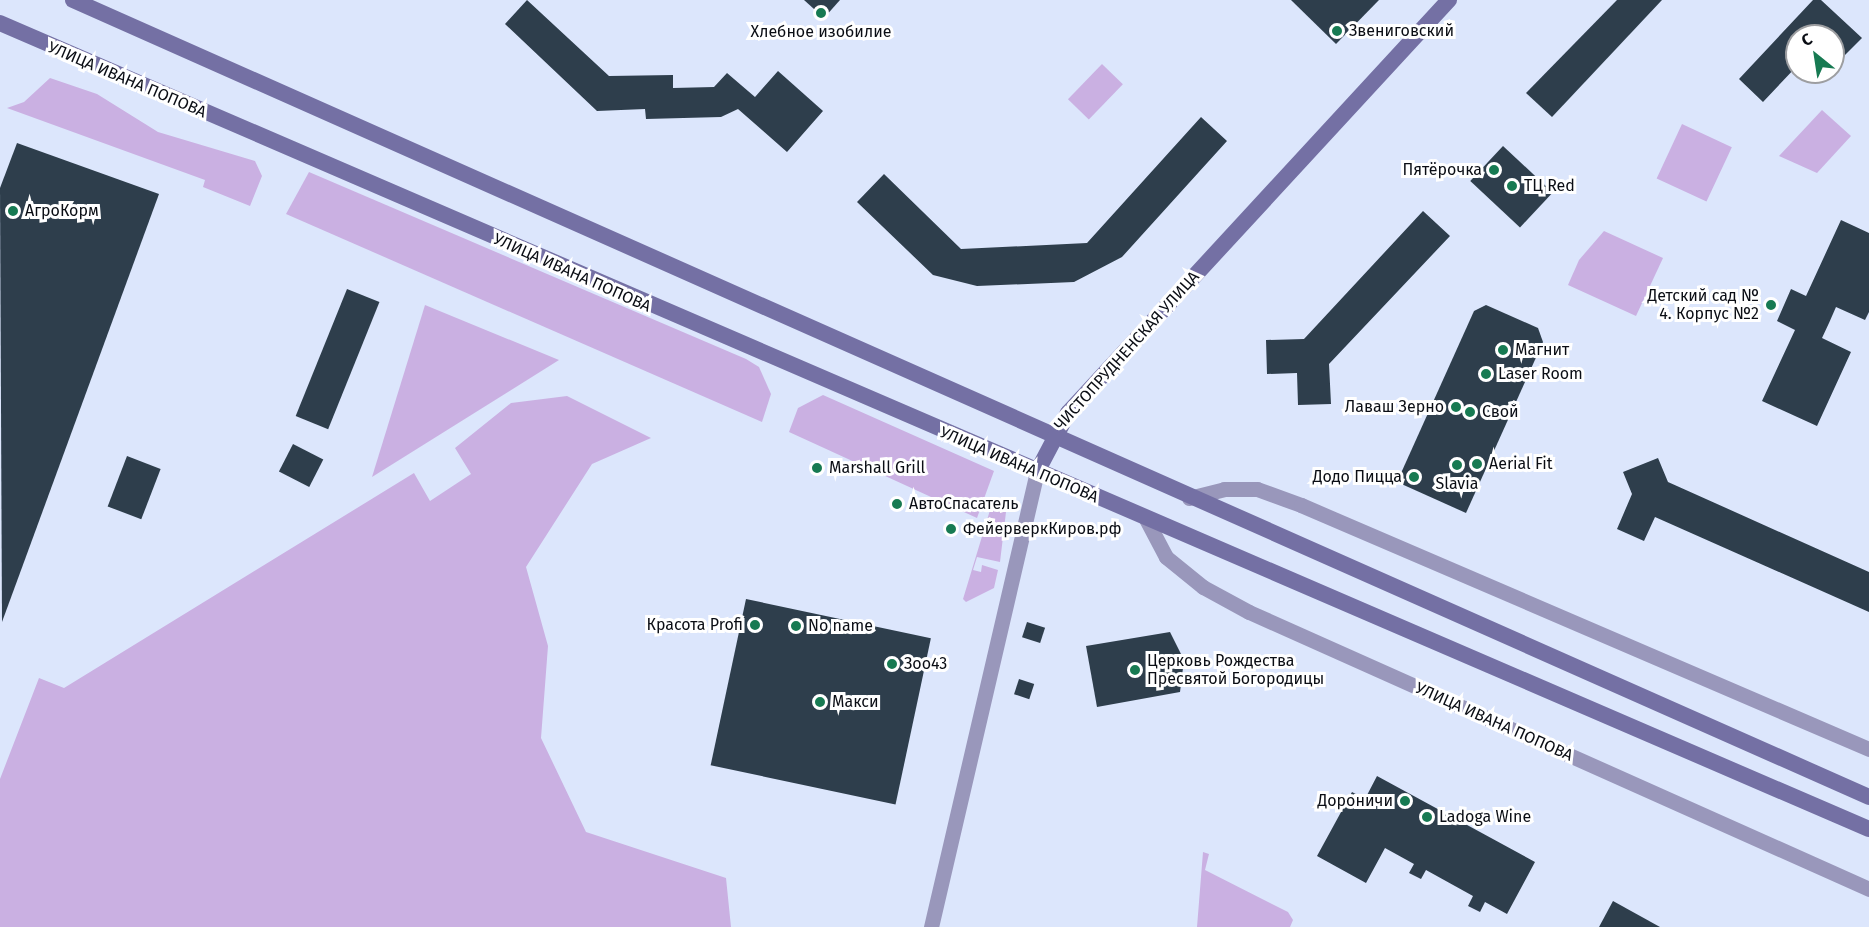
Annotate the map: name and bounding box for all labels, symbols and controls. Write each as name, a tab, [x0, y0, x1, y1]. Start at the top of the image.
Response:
marker: Хлебное изобилие	[814, 6, 828, 20]
place label: Звениговский	[1349, 21, 1454, 41]
place label: Хлебное изобилие	[751, 22, 891, 42]
marker: Звениговский	[1330, 24, 1344, 38]
north arrow	[1785, 24, 1845, 84]
text: С	[1798, 29, 1815, 50]
street label: УЛИЦА ИВАНА ПОПОВА	[45, 38, 209, 122]
place label: Пятёрочка	[1402, 160, 1482, 180]
marker: Пятёрочка	[1487, 163, 1501, 177]
place label: ТЦ Red	[1524, 176, 1575, 196]
marker: ТЦ Red	[1505, 179, 1519, 193]
place label: АгроКорм	[25, 201, 99, 221]
marker: АгроКорм	[6, 204, 20, 218]
street label: УЛИЦА ИВАНА ПОПОВА	[490, 230, 654, 316]
street label: ЧИСТОПРУДНЕНСКАЯ УЛИЦА	[1050, 267, 1204, 435]
place label: Детский сад № 4. Корпус №2	[1647, 286, 1759, 324]
marker: Детский сад № 4. Корпус №2	[1764, 298, 1778, 312]
place label: Магнит	[1515, 340, 1569, 360]
marker: Магнит	[1496, 343, 1510, 357]
place label: Laser Room	[1498, 364, 1583, 384]
marker: Laser Room	[1479, 367, 1493, 381]
place label: Лаваш Зерно	[1345, 397, 1444, 417]
marker: Лаваш Зерно	[1449, 400, 1463, 414]
place label: Свой	[1482, 402, 1519, 422]
marker: Свой	[1463, 405, 1477, 419]
street label: УЛИЦА ИВАНА ПОПОВА	[937, 423, 1101, 507]
place label: Aerial Fit	[1489, 454, 1553, 474]
marker: Aerial Fit	[1470, 457, 1484, 471]
place label: Marshall Grill	[829, 458, 925, 478]
marker: Slavia	[1450, 458, 1464, 472]
marker: Marshall Grill	[810, 461, 824, 475]
place label: Додо Пицца	[1313, 467, 1402, 487]
marker: Додо Пицца	[1407, 470, 1421, 484]
place label: Slavia	[1436, 474, 1478, 494]
place label: АвтоСпасатель	[909, 494, 1019, 514]
marker: АвтоСпасатель	[890, 497, 904, 511]
place label: ФейерверкКиров.рф	[963, 519, 1121, 539]
marker: ФейерверкКиров.рф	[944, 522, 958, 536]
place label: Красота Profi	[647, 615, 743, 635]
place label: No name	[808, 616, 873, 636]
marker: Красота Profi	[748, 618, 762, 632]
marker: No name	[789, 619, 803, 633]
place label: Церковь Рождества Пресвятой Богородицы	[1147, 651, 1324, 689]
place label: Зоо43	[904, 654, 947, 674]
marker: Зоо43	[885, 657, 899, 671]
marker: Церковь Рождества Пресвятой Богородицы	[1128, 663, 1142, 677]
street label: УЛИЦА ИВАНА ПОПОВА	[1412, 679, 1576, 765]
place label: Макси	[832, 692, 879, 712]
marker: Макси	[813, 695, 827, 709]
place label: Дороничи	[1318, 791, 1393, 811]
marker: Дороничи	[1398, 794, 1412, 808]
place label: Ladoga Wine	[1439, 807, 1531, 827]
marker: Ladoga Wine	[1420, 810, 1434, 824]

